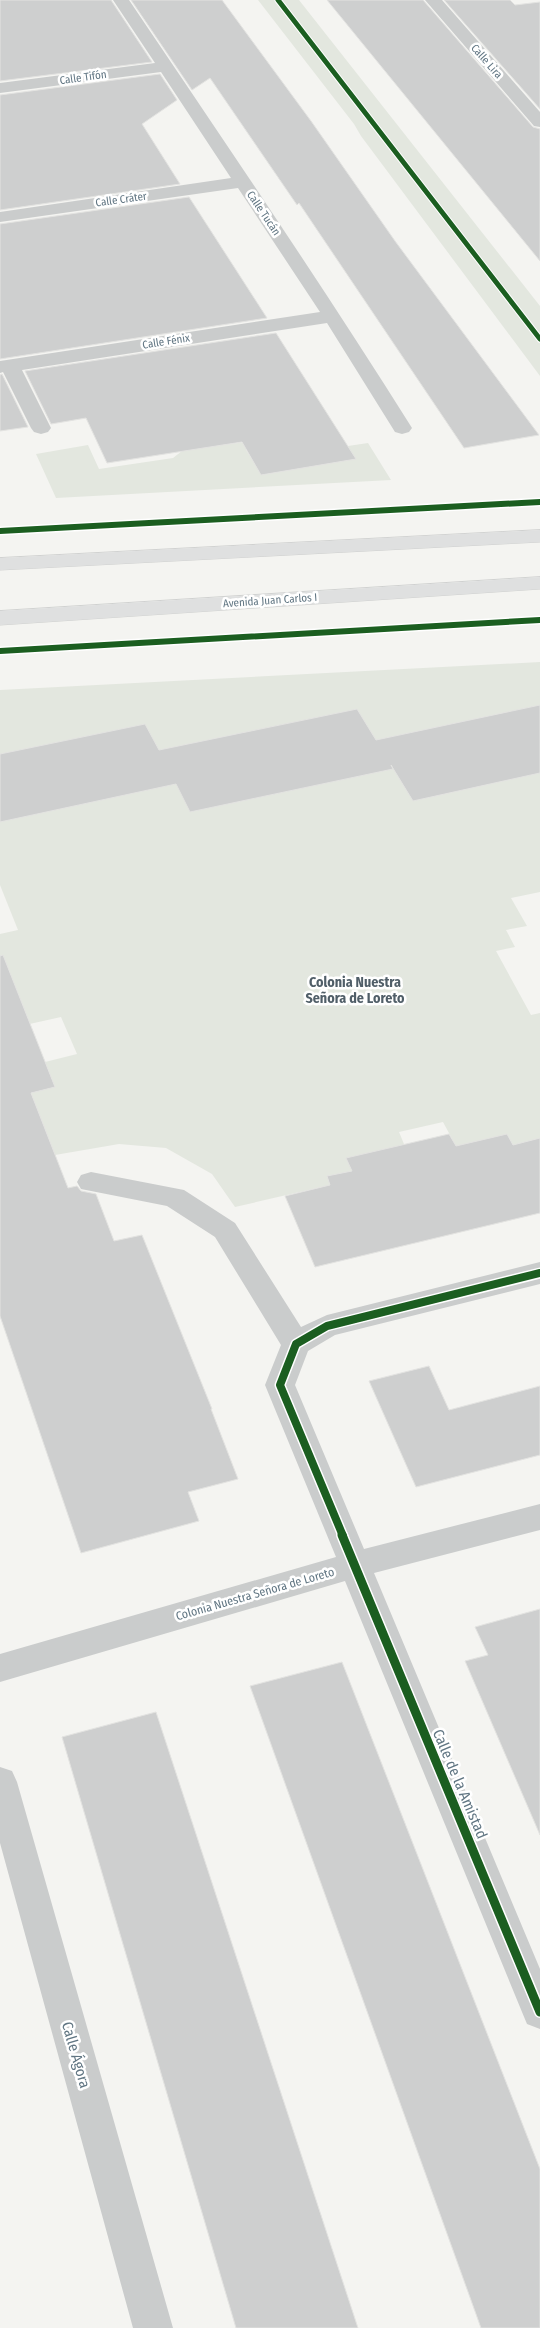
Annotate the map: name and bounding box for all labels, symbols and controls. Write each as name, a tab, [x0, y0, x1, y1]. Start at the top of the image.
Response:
street label: Calle Lira	[468, 42, 505, 81]
street label: Calle Tifón	[59, 68, 107, 87]
street label: Calle Cráter	[95, 189, 148, 210]
street label: Calle Tucán	[244, 189, 283, 238]
street label: Calle Fénix	[141, 331, 191, 352]
street label: Avenida Juan Carlos I	[222, 591, 318, 610]
district label: Colonia Nuestra Señora de Loreto	[305, 974, 405, 1007]
street label: Colonia Nuestra Señora de Loreto	[174, 1565, 336, 1623]
street label: Calle de la Amistad	[429, 1727, 491, 1841]
street label: Calle Ágora	[58, 2020, 94, 2090]

